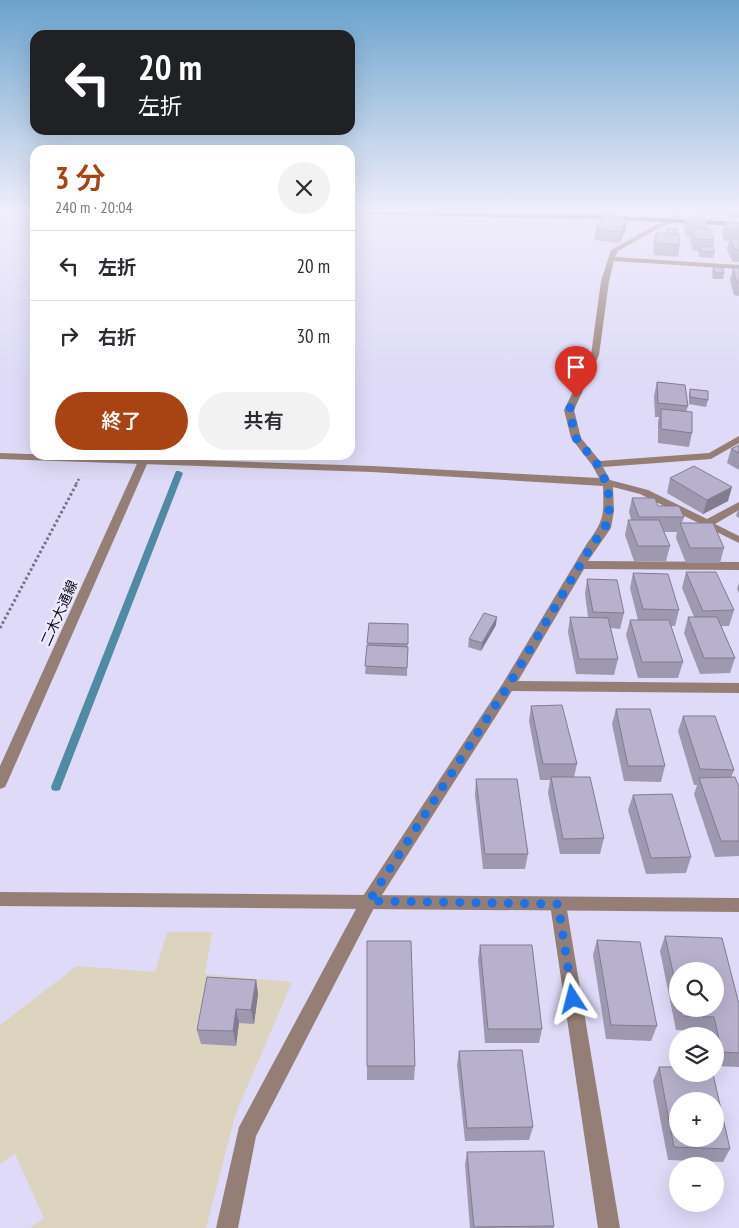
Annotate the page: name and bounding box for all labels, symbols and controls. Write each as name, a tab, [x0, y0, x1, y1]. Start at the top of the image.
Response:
text: 20 m	[138, 44, 202, 90]
icon: left	[55, 50, 120, 115]
text: 左折	[138, 92, 182, 120]
text: 3 分	[55, 158, 106, 197]
button: close	[278, 162, 330, 214]
text: 240 m · 20:04	[55, 197, 133, 217]
icon: left	[55, 252, 83, 280]
text: 20 m	[297, 254, 330, 278]
text: 左折	[98, 255, 136, 279]
icon: right	[55, 322, 83, 350]
text: 30 m	[297, 324, 330, 348]
text: 右折	[98, 325, 136, 349]
pin	[555, 346, 597, 397]
icon: arrive	[562, 353, 590, 381]
button: 終了	[55, 392, 188, 450]
button: 共有	[198, 392, 330, 450]
street label: 二木大通線	[37, 577, 81, 649]
map controls	[669, 962, 724, 1212]
button: search	[669, 962, 724, 1017]
position arrow	[546, 972, 598, 1024]
button: layers	[669, 1027, 724, 1082]
button: +	[669, 1092, 724, 1147]
button: −	[669, 1157, 724, 1212]

